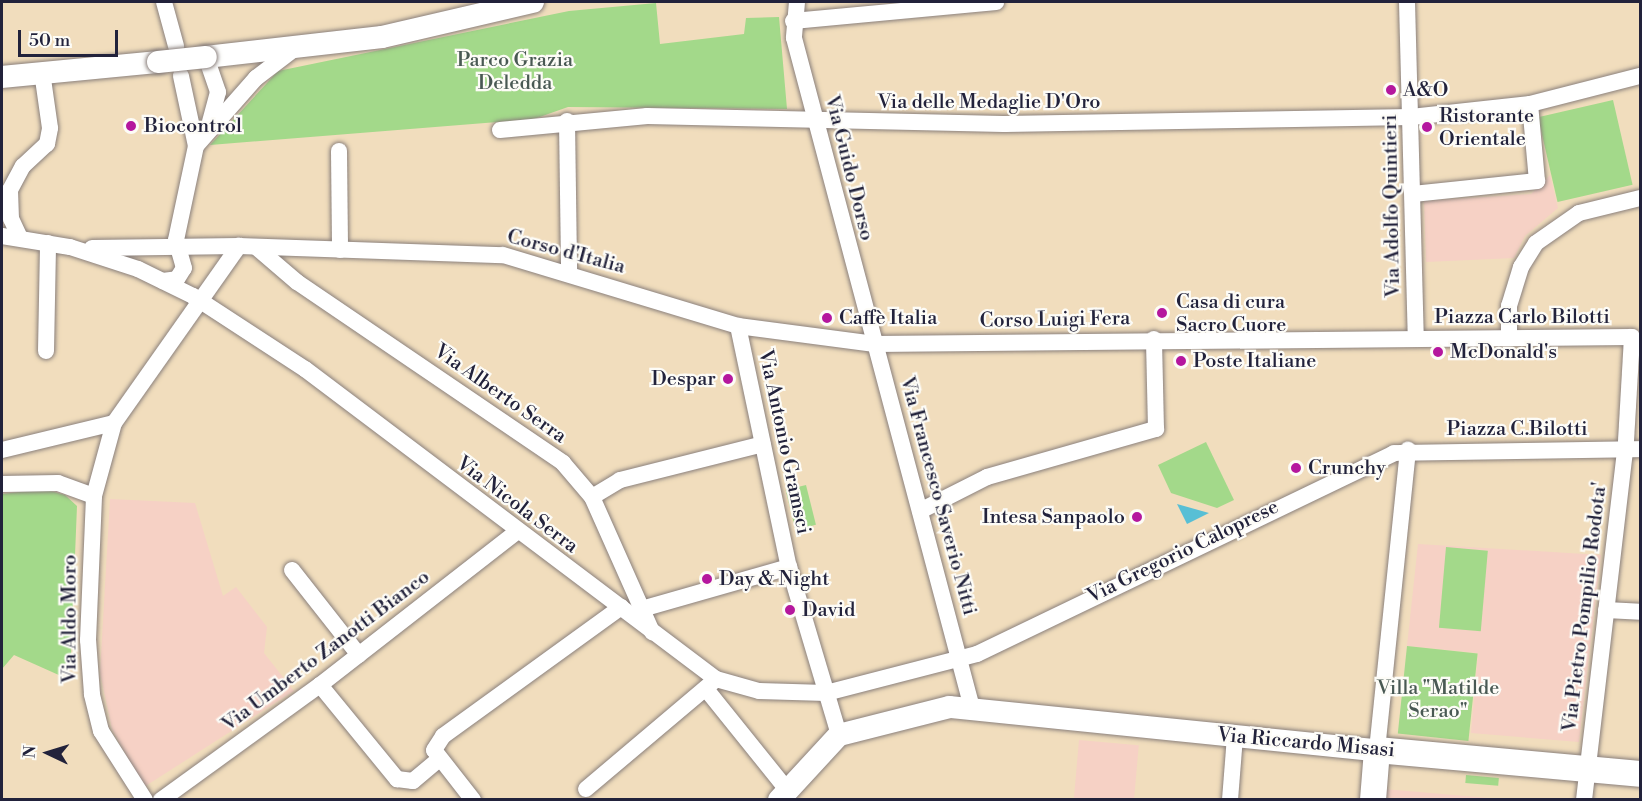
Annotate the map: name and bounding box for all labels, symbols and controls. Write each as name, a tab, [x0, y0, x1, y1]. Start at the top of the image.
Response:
scale bar	[21, 18, 122, 56]
text: 50 m	[29, 29, 70, 52]
park label: Parco Grazia Deledda	[457, 48, 573, 95]
place label: A&O	[1403, 78, 1448, 102]
marker: A&O	[1384, 83, 1398, 97]
street label: Via delle Medaglie D'Oro	[877, 90, 1101, 114]
street label: Via Guido Dorso	[819, 93, 879, 243]
place label: Ristorante Orientale	[1439, 104, 1534, 151]
place label: Biocontrol	[144, 114, 242, 138]
street label: Via Adolfo Quintieri	[1378, 114, 1406, 298]
marker: Biocontrol	[122, 117, 140, 135]
marker: Ristorante Orientale	[1420, 120, 1434, 134]
street label: Corso d'Italia	[504, 225, 628, 279]
place label: Casa di cura Sacro Cuore	[1176, 290, 1286, 337]
marker: Casa di cura Sacro Cuore	[1153, 304, 1171, 322]
street label: Piazza Carlo Bilotti	[1434, 305, 1610, 329]
place label: Caffè Italia	[839, 306, 937, 330]
street label: Corso Luigi Fera	[979, 307, 1131, 333]
marker: Caffè Italia	[820, 311, 834, 325]
street label: Via Alberto Serra	[429, 339, 571, 449]
place label: McDonald's	[1450, 340, 1557, 364]
marker: McDonald's	[1431, 345, 1445, 359]
street label: Via Antonio Gramsci	[753, 348, 815, 536]
place label: Poste Italiane	[1193, 349, 1316, 373]
marker: Poste Italiane	[1174, 354, 1188, 368]
place label: Despar	[651, 367, 716, 391]
marker: Despar	[721, 372, 735, 386]
street label: Via Francesco Saverio Nitti	[895, 374, 981, 618]
street label: Piazza C.Bilotti	[1446, 417, 1588, 441]
street label: Via Nicola Serra	[451, 451, 583, 559]
place label: Crunchy	[1308, 456, 1386, 480]
marker: Crunchy	[1289, 461, 1303, 475]
street label: Via Pietro Pompilio Rodota'	[1558, 481, 1612, 733]
street label: Via Gregorio Caloprese	[1083, 495, 1283, 609]
place label: Intesa Sanpaolo	[982, 505, 1125, 529]
marker: Intesa Sanpaolo	[1130, 510, 1144, 524]
street label: Via Aldo Moro	[58, 555, 82, 683]
street label: Via Umberto Zanotti Bianco	[217, 565, 435, 737]
place label: Day & Night	[719, 567, 829, 591]
marker: Day & Night	[700, 572, 714, 586]
place label: David	[802, 598, 855, 622]
marker: David	[783, 603, 797, 617]
park label: Villa "Matilde Serao"	[1377, 677, 1499, 724]
north arrow	[18, 723, 78, 783]
street label: Via Riccardo Misasi	[1216, 723, 1396, 763]
text: N	[20, 745, 40, 759]

